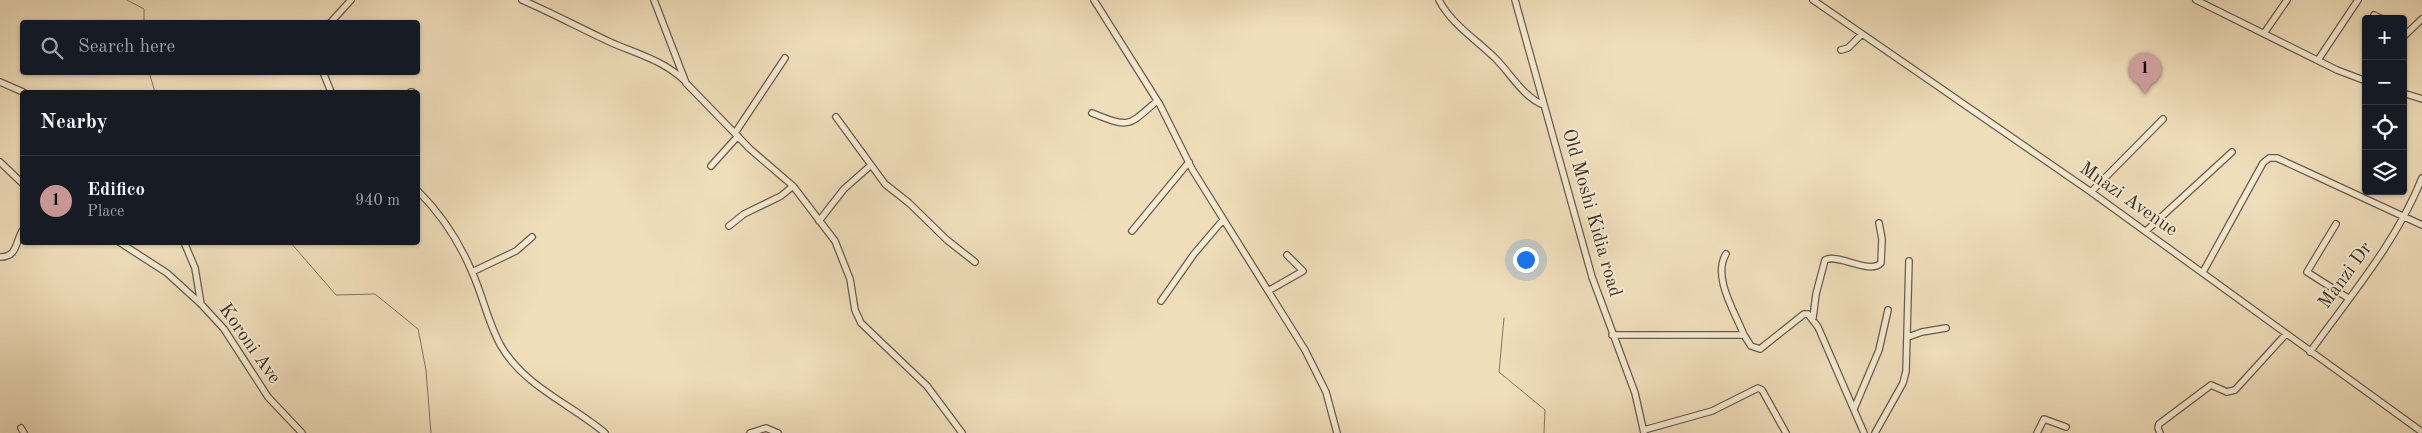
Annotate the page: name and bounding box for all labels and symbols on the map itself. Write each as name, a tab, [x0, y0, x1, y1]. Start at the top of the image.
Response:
pin: 1	[2129, 53, 2161, 94]
street label: Old Moshi Kidia road	[1558, 127, 1624, 299]
street label: Mnazi Avenue	[2076, 159, 2180, 241]
street label: Manzi Dr	[2316, 239, 2376, 313]
your location	[1513, 247, 1539, 273]
street label: Koroni Ave	[215, 300, 283, 388]

